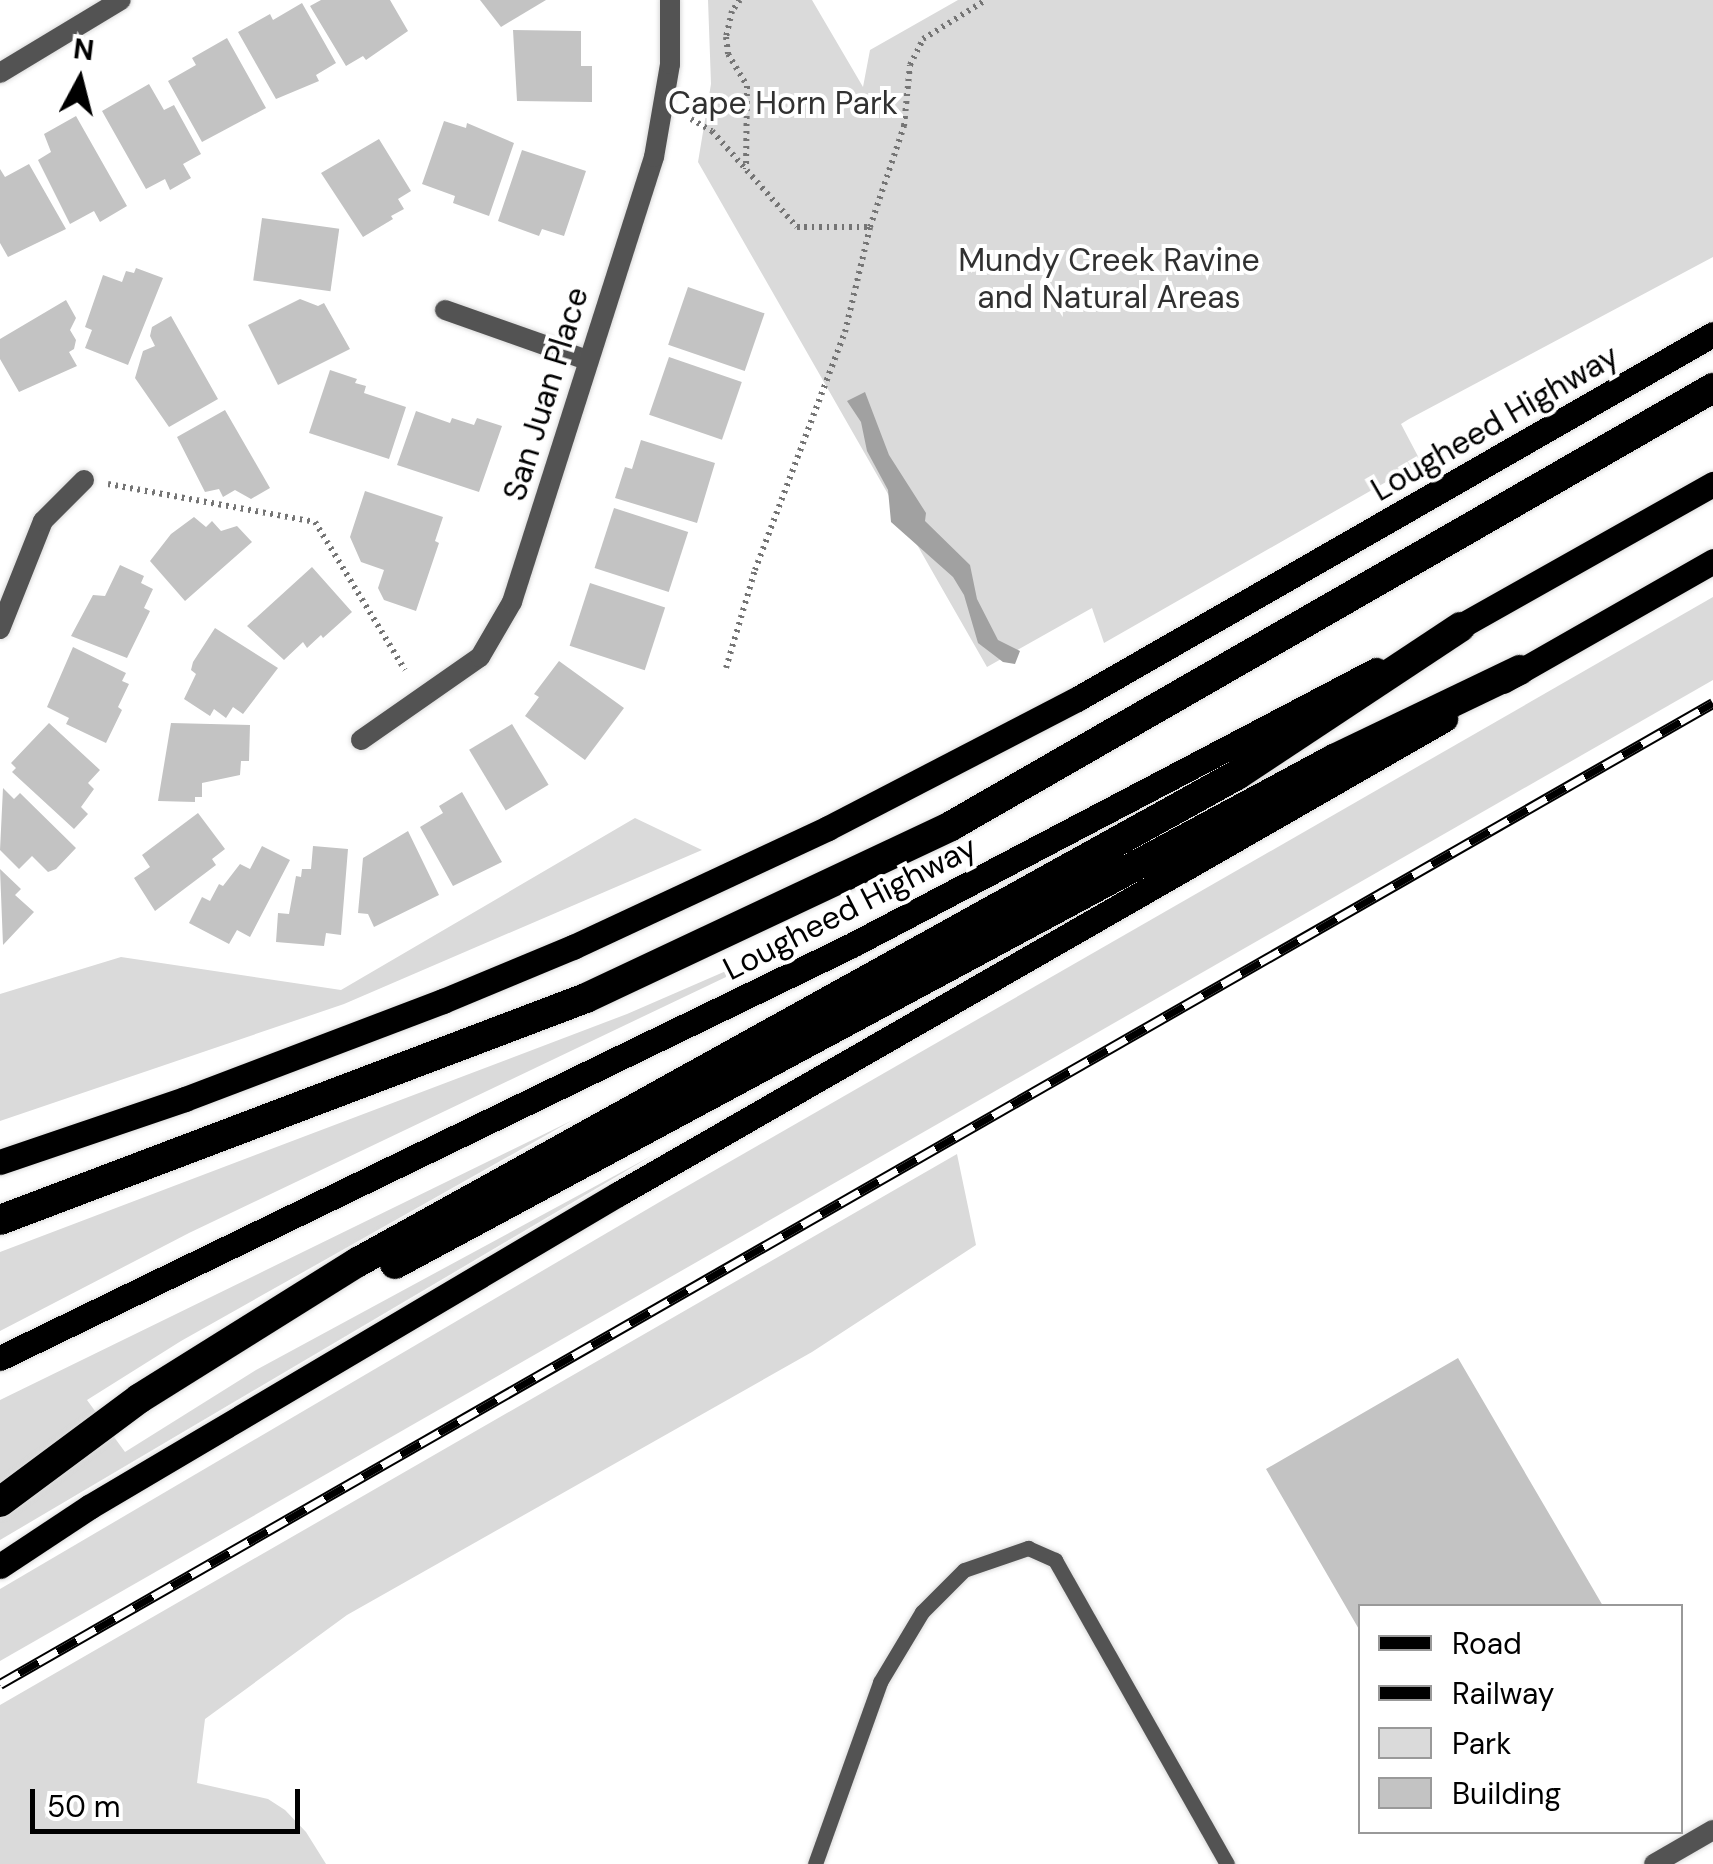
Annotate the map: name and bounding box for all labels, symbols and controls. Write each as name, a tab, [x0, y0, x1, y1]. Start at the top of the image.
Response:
north arrow	[30, 30, 130, 130]
text: N	[71, 30, 96, 69]
park label: Cape Horn Park	[668, 84, 898, 122]
park label: Mundy Creek Ravine and Natural Areas	[958, 242, 1260, 317]
street label: San Juan Place	[495, 283, 597, 505]
street label: Lougheed Highway	[1365, 337, 1625, 509]
street label: Lougheed Highway	[717, 828, 983, 988]
legend	[1358, 1604, 1683, 1834]
text: Road	[1452, 1624, 1522, 1663]
text: Railway	[1452, 1674, 1555, 1713]
text: Park	[1452, 1724, 1511, 1763]
scale bar	[35, 1769, 305, 1831]
text: Building	[1452, 1774, 1561, 1813]
text: 50 m	[47, 1787, 121, 1826]

